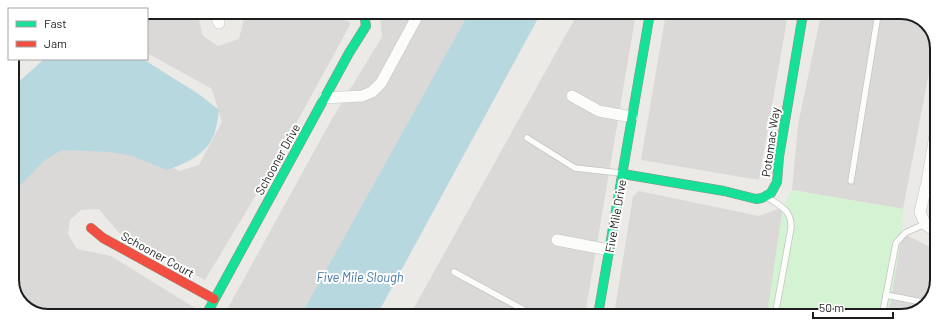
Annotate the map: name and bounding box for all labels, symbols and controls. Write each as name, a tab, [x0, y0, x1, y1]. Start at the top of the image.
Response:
legend	[8, 8, 148, 60]
text: Fast	[44, 16, 67, 30]
text: Jam	[44, 36, 67, 50]
street label: Potomac Way	[758, 106, 782, 178]
street label: Schooner Drive	[252, 121, 302, 197]
street label: Five Mile Drive	[602, 178, 628, 254]
street label: Schooner Court	[119, 228, 197, 280]
water label: Five Mile Slough	[316, 269, 404, 285]
scale bar	[813, 294, 893, 320]
text: 50 m	[819, 300, 844, 314]

